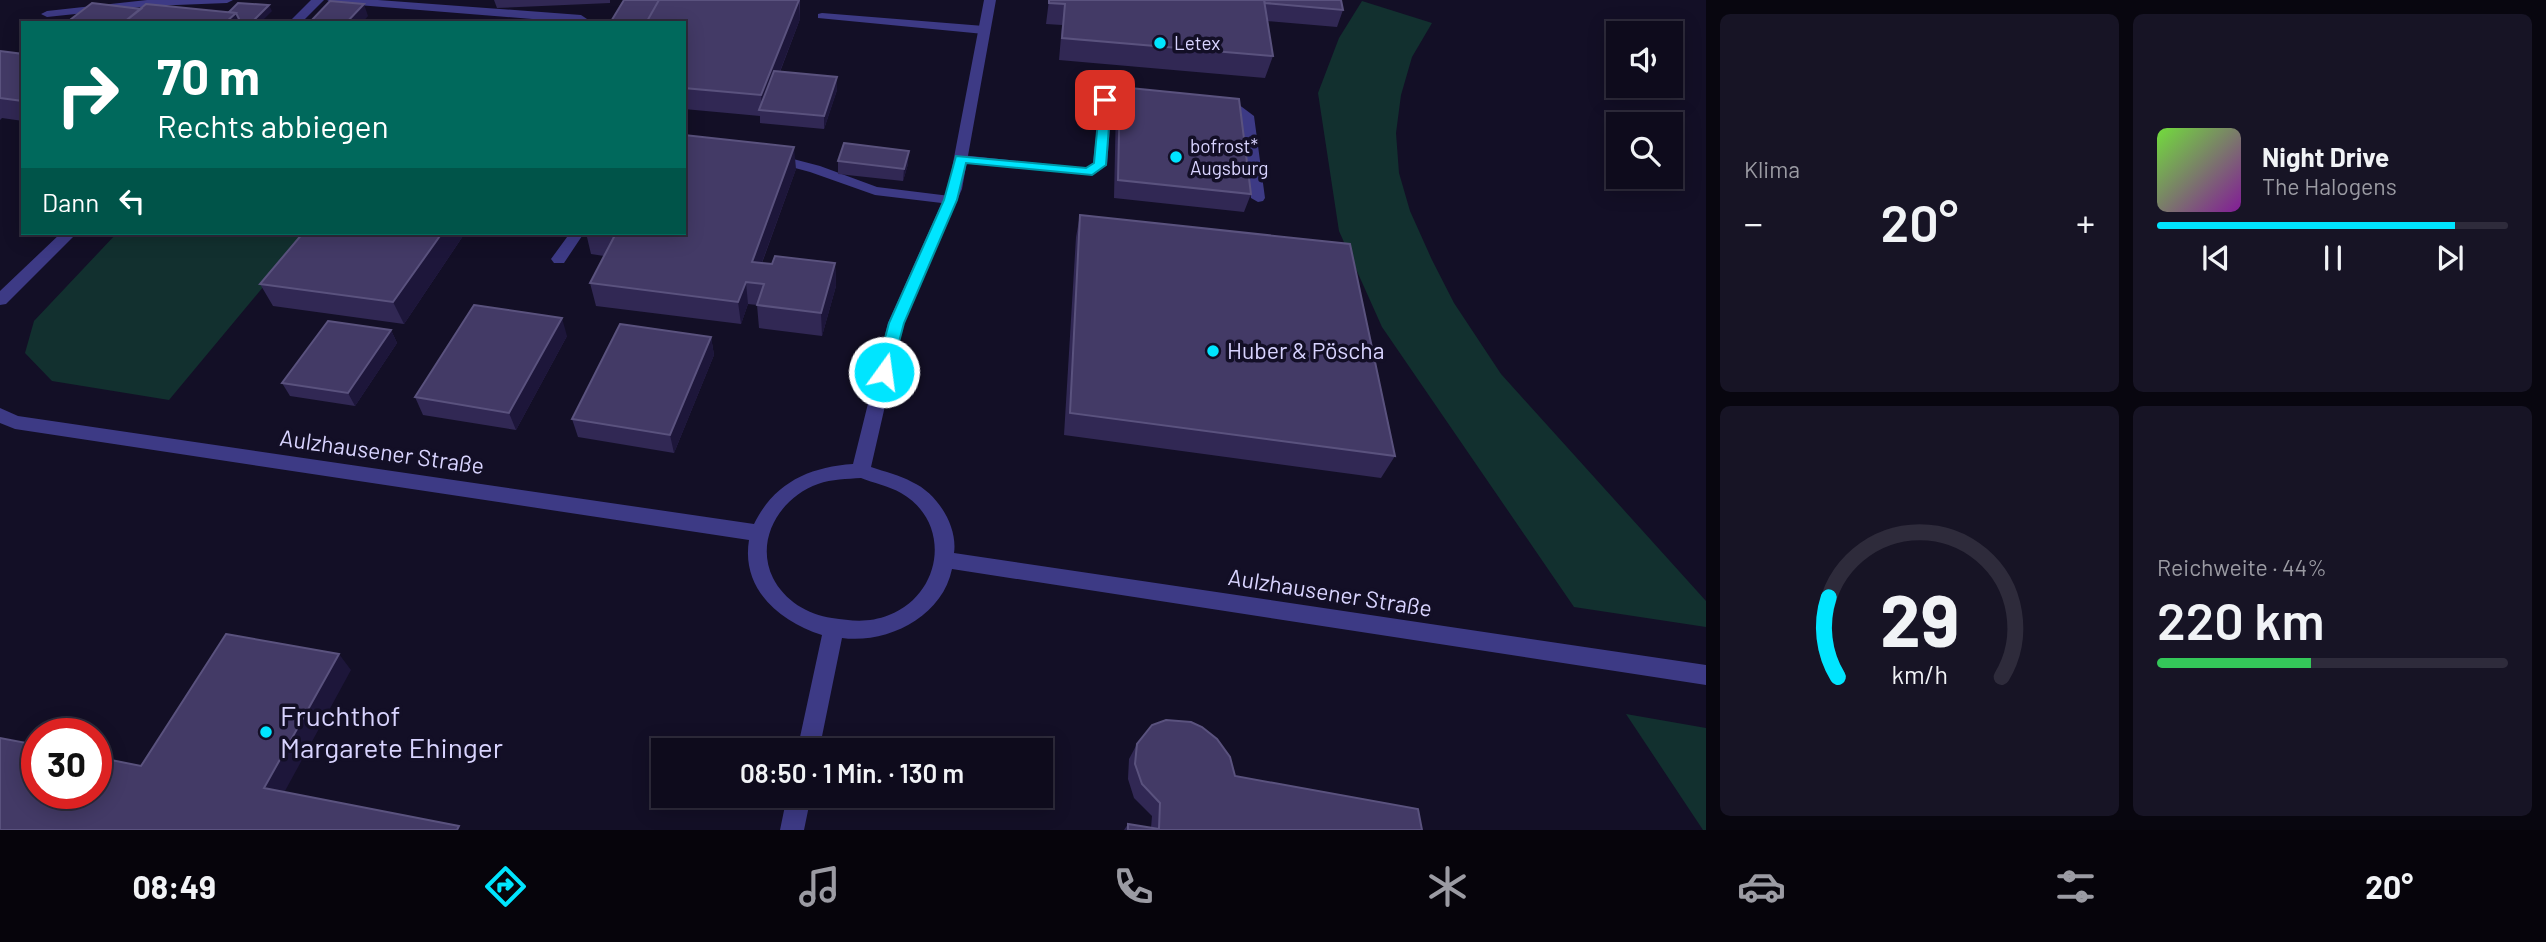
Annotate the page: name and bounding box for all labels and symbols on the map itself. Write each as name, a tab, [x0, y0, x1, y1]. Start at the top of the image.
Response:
place label: Letex	[1174, 31, 1220, 54]
marker: Letex	[1152, 35, 1168, 51]
pin	[1075, 70, 1135, 130]
place label: bofrost* Augsburg	[1190, 134, 1268, 179]
marker: bofrost* Augsburg	[1168, 149, 1184, 165]
position arrow	[847, 335, 921, 409]
place label: Huber & Pöscha	[1227, 336, 1384, 364]
marker: Huber & Pöscha	[1205, 343, 1221, 359]
street label: Aulzhausener Straße	[278, 423, 486, 479]
street label: Aulzhausener Straße	[1226, 562, 1434, 622]
place label: Fruchthof Margarete Ehinger	[280, 698, 503, 764]
speed limit sign: 30	[21, 718, 112, 809]
marker: Fruchthof Margarete Ehinger	[258, 724, 274, 740]

